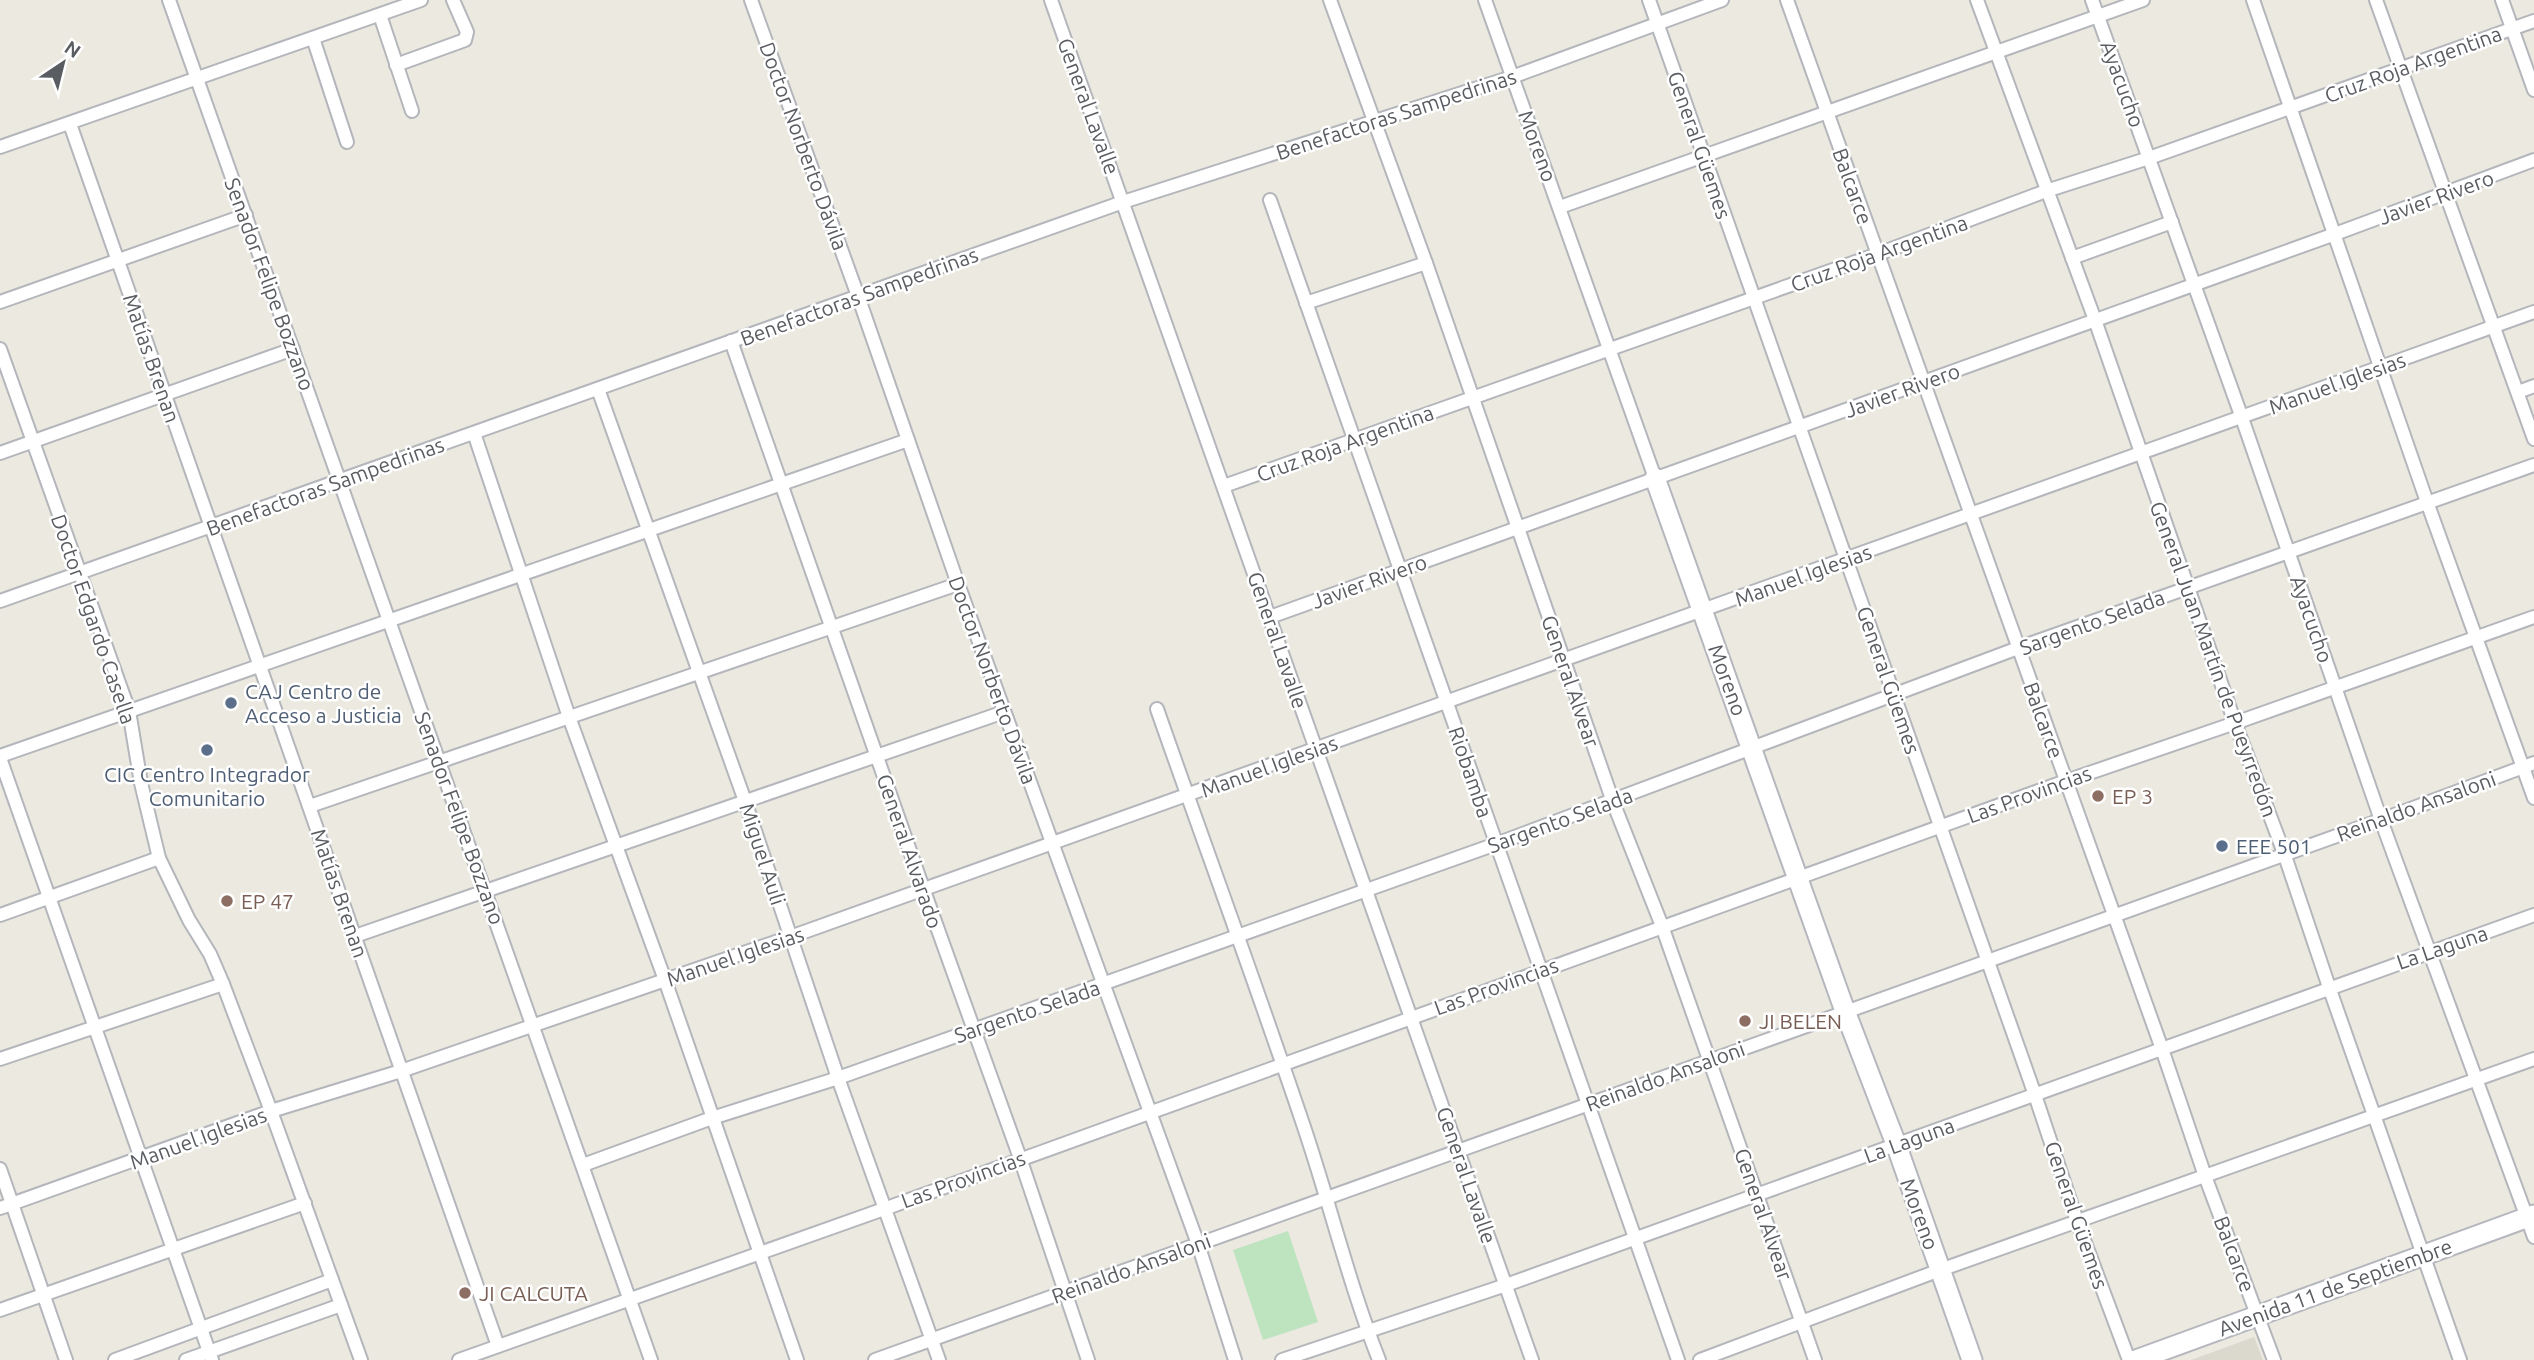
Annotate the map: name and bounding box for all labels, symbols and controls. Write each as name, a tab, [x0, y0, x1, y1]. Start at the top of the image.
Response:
street label: Cruz Roja Argentina	[2321, 21, 2505, 107]
north arrow	[28, 28, 98, 98]
street label: General Lavalle	[1053, 35, 1125, 177]
text: N	[61, 36, 85, 62]
street label: Ayacucho	[2096, 37, 2150, 131]
street label: Doctor Norberto Dávila	[755, 39, 853, 253]
street label: Benefactoras Sampedrinas	[1273, 64, 1519, 164]
street label: General Güemes	[1664, 68, 1736, 222]
street label: Moreno	[1514, 107, 1562, 185]
street label: Balcarce	[1828, 145, 1878, 227]
street label: Javier Rivero	[2375, 165, 2497, 229]
street label: Senador Felipe Bozzano	[220, 174, 320, 394]
street label: Cruz Roja Argentina	[1787, 210, 1971, 296]
street label: Benefactoras Sampedrinas	[737, 242, 981, 350]
street label: Matías Brenan	[119, 290, 185, 426]
street label: Manuel Iglesias	[2265, 347, 2409, 419]
street label: Javier Rivero	[1841, 358, 1963, 422]
street label: Cruz Roja Argentina	[1253, 400, 1437, 486]
street label: Benefactoras Sampedrinas	[203, 432, 447, 540]
street label: General Juan Martín de Pueyrredón	[2146, 498, 2282, 820]
street label: Doctor Edgardo Casella	[47, 511, 141, 727]
street label: Manuel Iglesias	[1731, 539, 1875, 611]
street label: Javier Rivero	[1308, 549, 1430, 613]
street label: General Lavalle	[1243, 568, 1313, 712]
street label: Ayacucho	[2286, 572, 2338, 666]
street label: Doctor Norberto Dávila	[944, 573, 1042, 787]
street label: Sargento Selada	[2016, 585, 2168, 659]
street label: General Güemes	[1853, 603, 1925, 757]
street label: General Alvear	[1537, 612, 1605, 750]
street label: Moreno	[1704, 641, 1752, 719]
place label: CAJ Centro de Acceso a Justicia	[245, 679, 402, 727]
street label: Balcarce	[2019, 679, 2069, 761]
marker: CAJ Centro de Acceso a Justicia	[223, 695, 239, 711]
street label: Senador Felipe Bozzano	[410, 708, 510, 928]
street label: Riobamba	[1444, 723, 1498, 821]
street label: Manuel Iglesias	[1197, 730, 1341, 802]
marker: CIC Centro Integrador Comunitario	[199, 742, 215, 758]
street label: Las Provincias	[1964, 760, 2094, 828]
place label: CIC Centro Integrador Comunitario	[104, 762, 310, 810]
street label: Reinaldo Ansaloni	[2333, 766, 2499, 846]
street label: General Alvarado	[872, 771, 948, 931]
street label: Sargento Selada	[1484, 783, 1636, 857]
place label: EP 3	[2112, 784, 2153, 808]
marker: EP 3	[2090, 788, 2106, 804]
street label: Miguel Auli	[735, 800, 791, 908]
street label: Matías Brenan	[307, 825, 373, 961]
place label: EEE 501	[2236, 834, 2312, 858]
marker: EEE 501	[2214, 838, 2230, 854]
place label: EP 47	[241, 889, 294, 913]
marker: EP 47	[219, 893, 235, 909]
street label: La Laguna	[2393, 920, 2491, 974]
street label: Manuel Iglesias	[663, 921, 807, 991]
street label: Las Provincias	[1431, 952, 1561, 1020]
street label: Sargento Selada	[951, 975, 1103, 1047]
place label: JI BELEN	[1759, 1009, 1842, 1033]
marker: JI BELEN	[1737, 1013, 1753, 1029]
street label: Reinaldo Ansaloni	[1582, 1036, 1748, 1116]
street label: Manuel Iglesias	[126, 1102, 270, 1174]
street label: General Lavalle	[1432, 1103, 1502, 1247]
street label: La Laguna	[1860, 1113, 1958, 1167]
street label: General Güemes	[2041, 1138, 2113, 1292]
street label: Las Provincias	[898, 1145, 1028, 1213]
street label: General Alvear	[1730, 1145, 1798, 1283]
street label: Moreno	[1896, 1175, 1944, 1253]
street label: Balcarce	[2210, 1213, 2260, 1295]
street label: Reinaldo Ansaloni	[1048, 1228, 1214, 1308]
street label: Avenida 11 de Septiembre	[2215, 1233, 2455, 1341]
place label: JI CALCUTA	[479, 1281, 588, 1305]
marker: JI CALCUTA	[457, 1285, 473, 1301]

